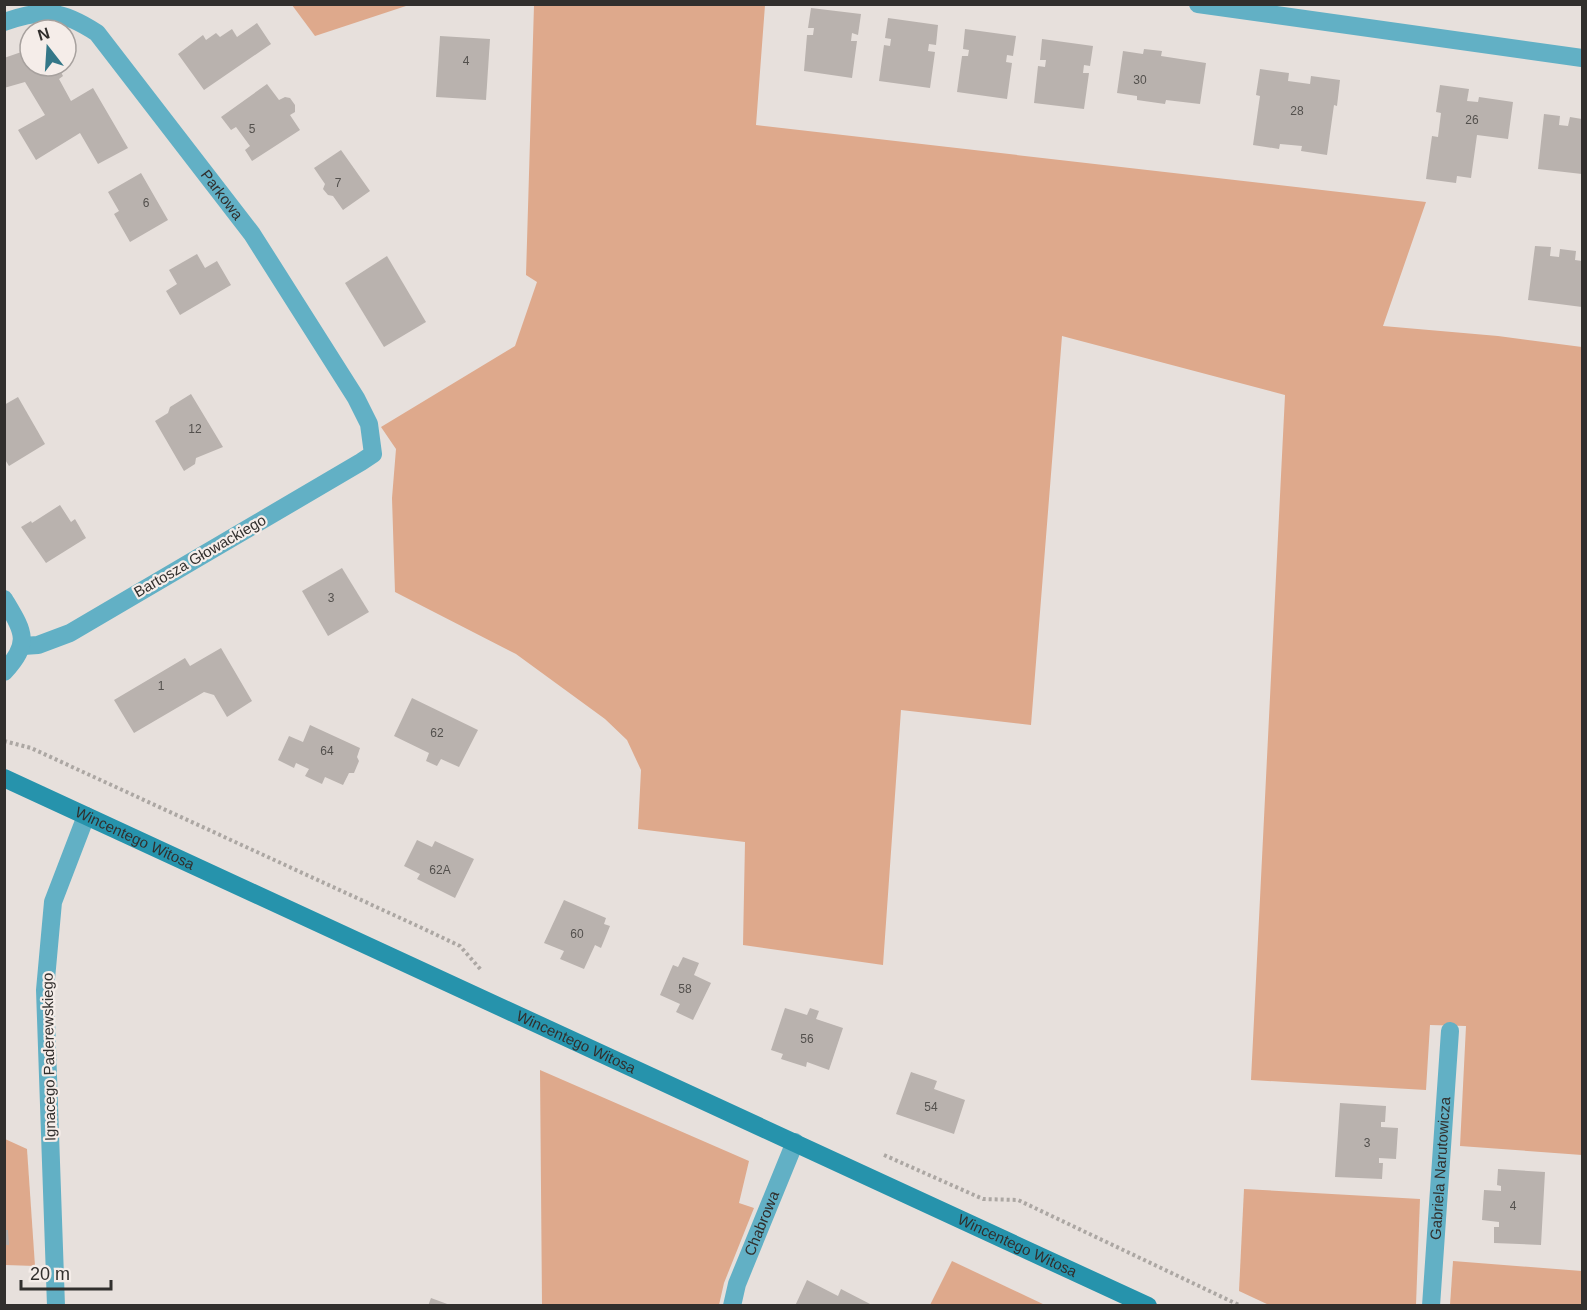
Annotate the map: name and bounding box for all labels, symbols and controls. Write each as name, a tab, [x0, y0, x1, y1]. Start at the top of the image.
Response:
north arrow	[18, 18, 78, 78]
text: N	[36, 24, 52, 44]
house number: 4	[463, 54, 470, 68]
house number: 30	[1133, 73, 1147, 87]
house number: 28	[1290, 104, 1304, 118]
house number: 26	[1465, 113, 1479, 127]
house number: 5	[249, 122, 256, 136]
street label: Parkowa	[198, 166, 247, 223]
house number: 7	[335, 176, 342, 190]
house number: 6	[143, 196, 150, 210]
house number: 12	[188, 422, 202, 436]
street label: Bartosza Głowackiego	[131, 511, 269, 600]
house number: 3	[328, 591, 335, 605]
house number: 1	[158, 679, 165, 693]
house number: 62	[430, 726, 444, 740]
house number: 64	[320, 744, 334, 758]
street label: Wincentego Witosa	[73, 803, 198, 873]
house number: 62A	[429, 863, 451, 877]
house number: 60	[570, 927, 584, 941]
street label: Ignacego Paderewskiego	[39, 973, 58, 1141]
house number: 58	[678, 982, 692, 996]
street label: Wincentego Witosa	[514, 1007, 639, 1077]
house number: 56	[800, 1032, 814, 1046]
street label: Gabriela Narutowicza	[1427, 1095, 1453, 1240]
house number: 54	[924, 1100, 938, 1114]
house number: 3	[1364, 1136, 1371, 1150]
street label: Chabrowa	[740, 1188, 782, 1258]
house number: 4	[1510, 1199, 1517, 1213]
street label: Wincentego Witosa	[955, 1210, 1080, 1280]
scale bar	[21, 1253, 111, 1291]
text: 20 m	[30, 1264, 70, 1284]

